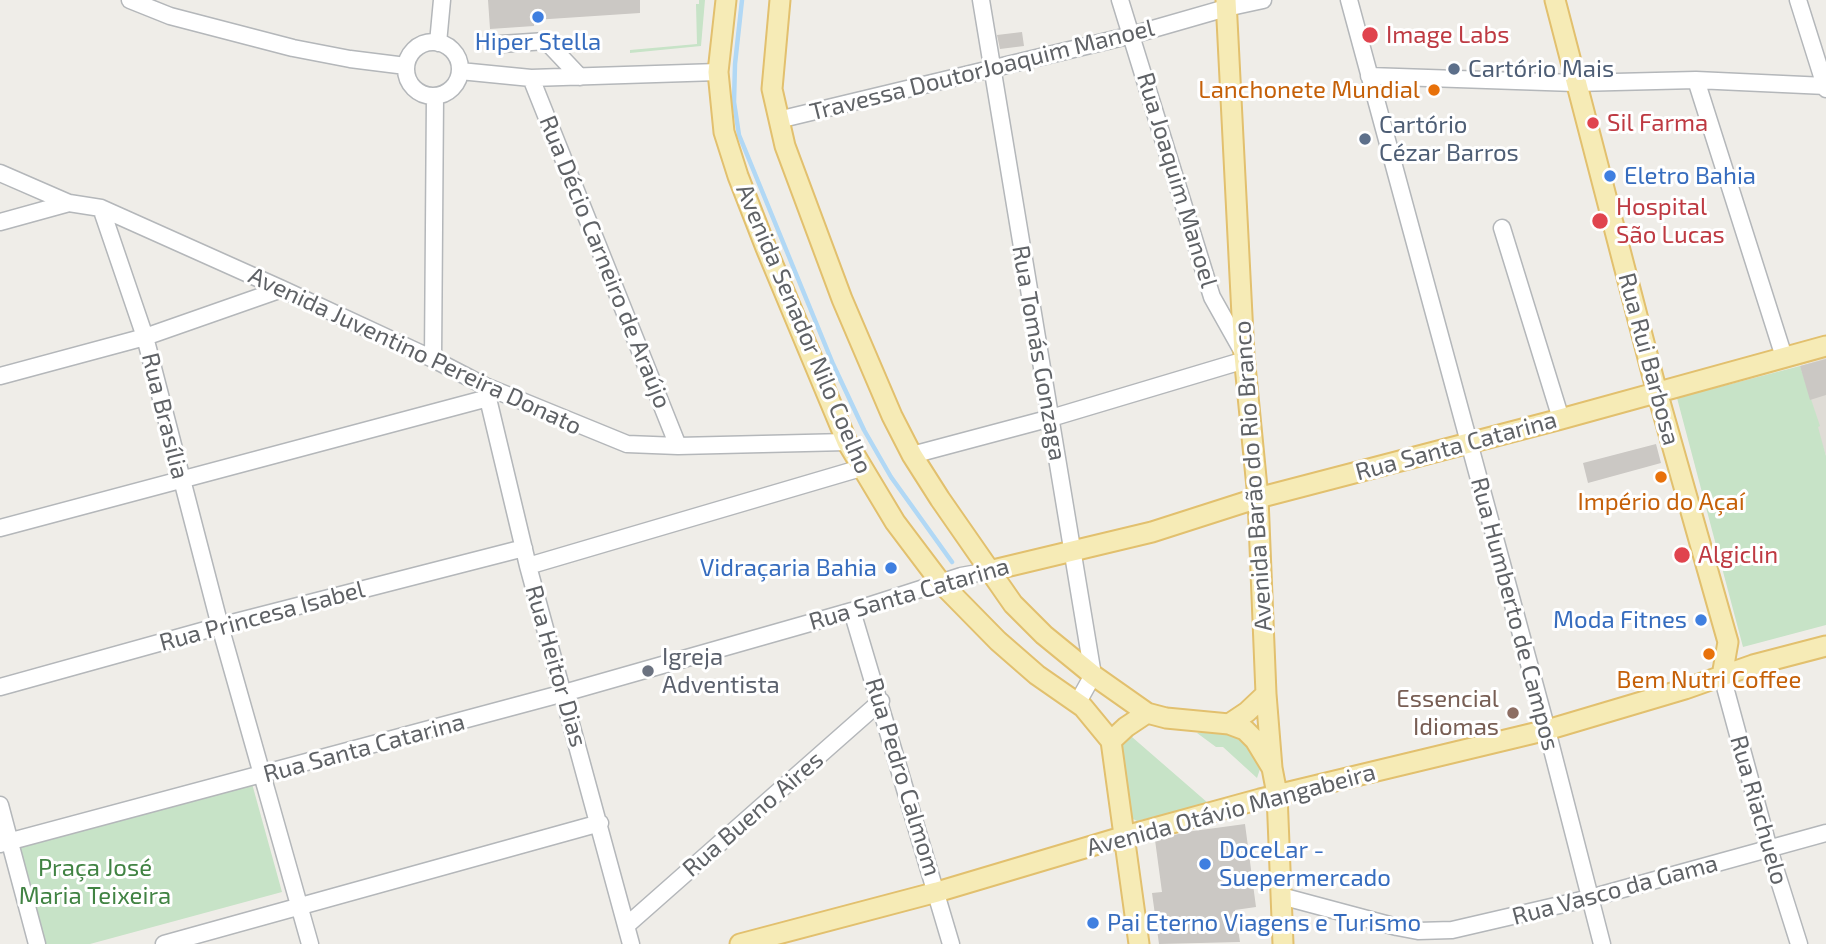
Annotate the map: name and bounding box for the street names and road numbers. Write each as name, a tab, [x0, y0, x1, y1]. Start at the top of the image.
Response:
street label: Travessa DoutorJoaquim Manoel	[807, 13, 1157, 127]
street label: Rua Joaquim Manoel	[1131, 69, 1223, 291]
street label: Rua Décio Carneiro de Araújo	[533, 111, 677, 413]
street label: Avenida Senador Nilo Coelho	[730, 180, 878, 478]
street label: Rua Tomás Gonzaga	[1006, 243, 1072, 463]
street label: Avenida Juventino Pereira Donato	[244, 261, 586, 441]
street label: Rua Rui Barbosa	[1612, 270, 1686, 448]
street label: Avenida Barão do Rio Branco	[1228, 320, 1278, 632]
street label: Rua Brasília	[135, 350, 195, 482]
street label: Rua Santa Catarina	[1352, 405, 1560, 487]
street label: Rua Humberto de Campos	[1465, 474, 1565, 754]
street label: Rua Santa Catarina	[805, 552, 1013, 636]
street label: Rua Princesa Isabel	[156, 575, 368, 657]
street label: Rua Heitor Dias	[519, 582, 593, 750]
street label: Rua Pedro Calmom	[859, 674, 947, 880]
street label: Rua Santa Catarina	[260, 707, 468, 789]
street label: Rua Riachuelo	[1724, 732, 1794, 888]
street label: Rua Bueno Aires	[677, 745, 829, 883]
street label: Avenida Otávio Mangabeira	[1083, 758, 1379, 862]
street label: Rua Vasco da Gama	[1509, 849, 1721, 931]

